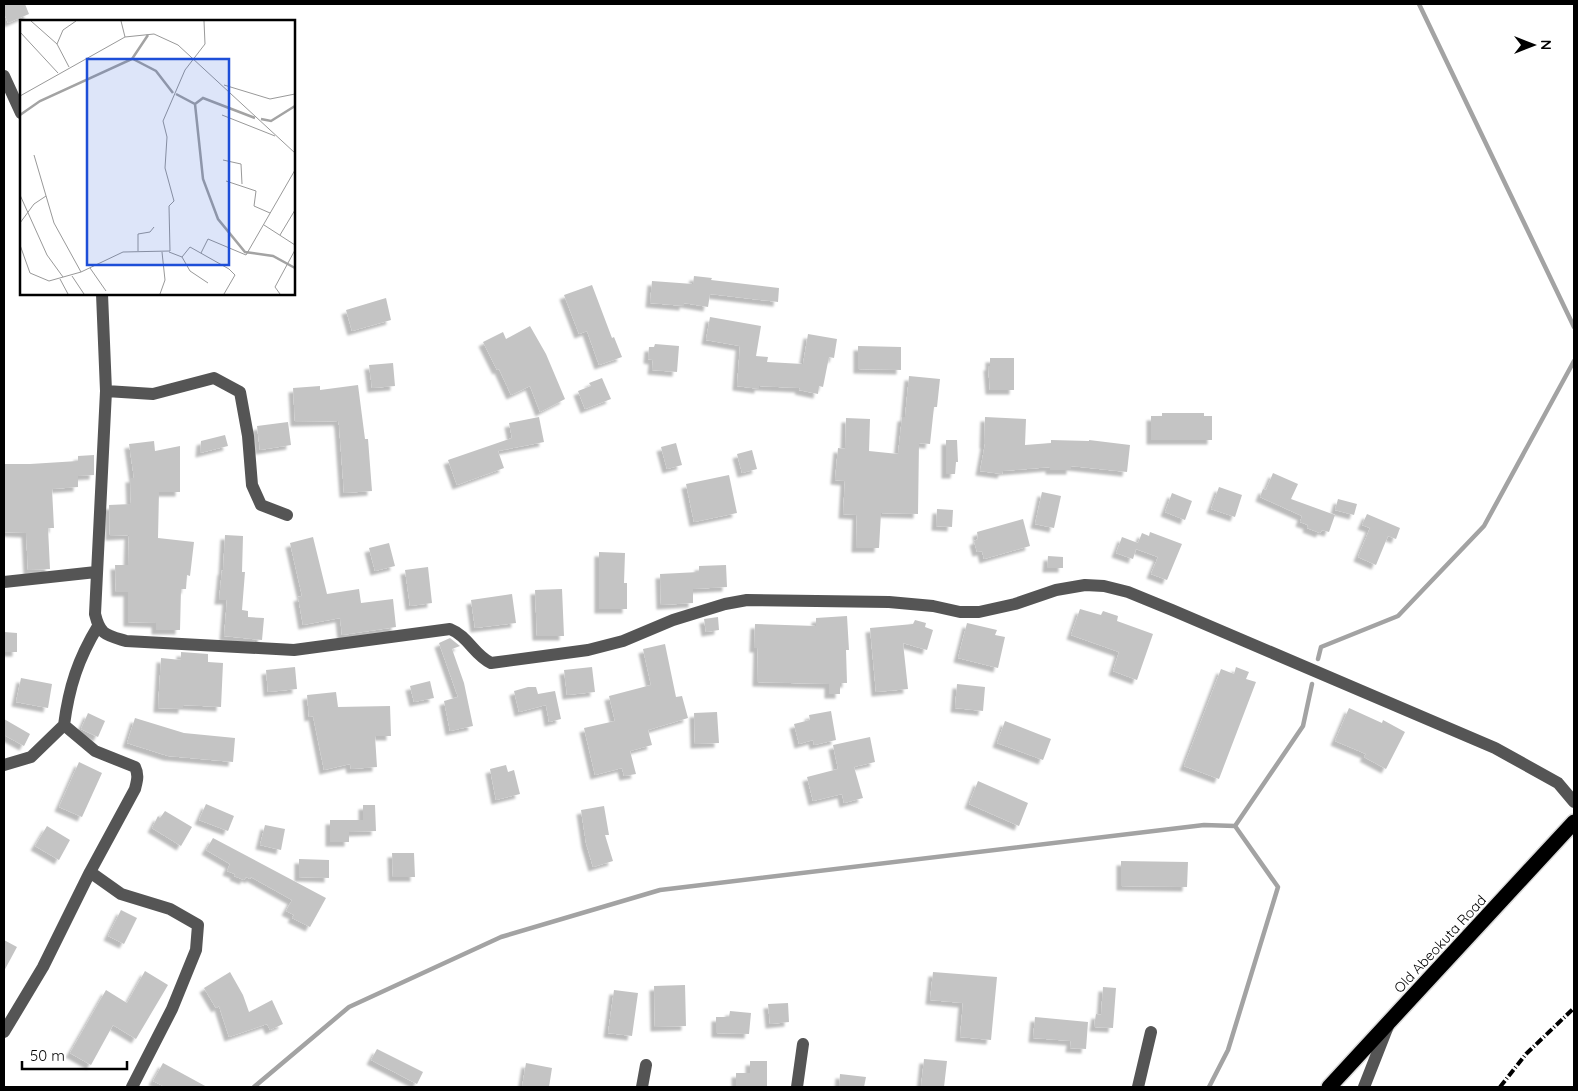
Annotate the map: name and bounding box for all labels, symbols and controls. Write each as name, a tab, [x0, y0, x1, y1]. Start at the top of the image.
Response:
inset map	[20, 20, 295, 295]
north arrow	[1508, 20, 1558, 70]
text: N	[1537, 40, 1555, 50]
street label: Old Abeokuta Road	[1390, 891, 1490, 997]
scale bar	[22, 1038, 128, 1070]
text: 50 m	[30, 1046, 65, 1065]

